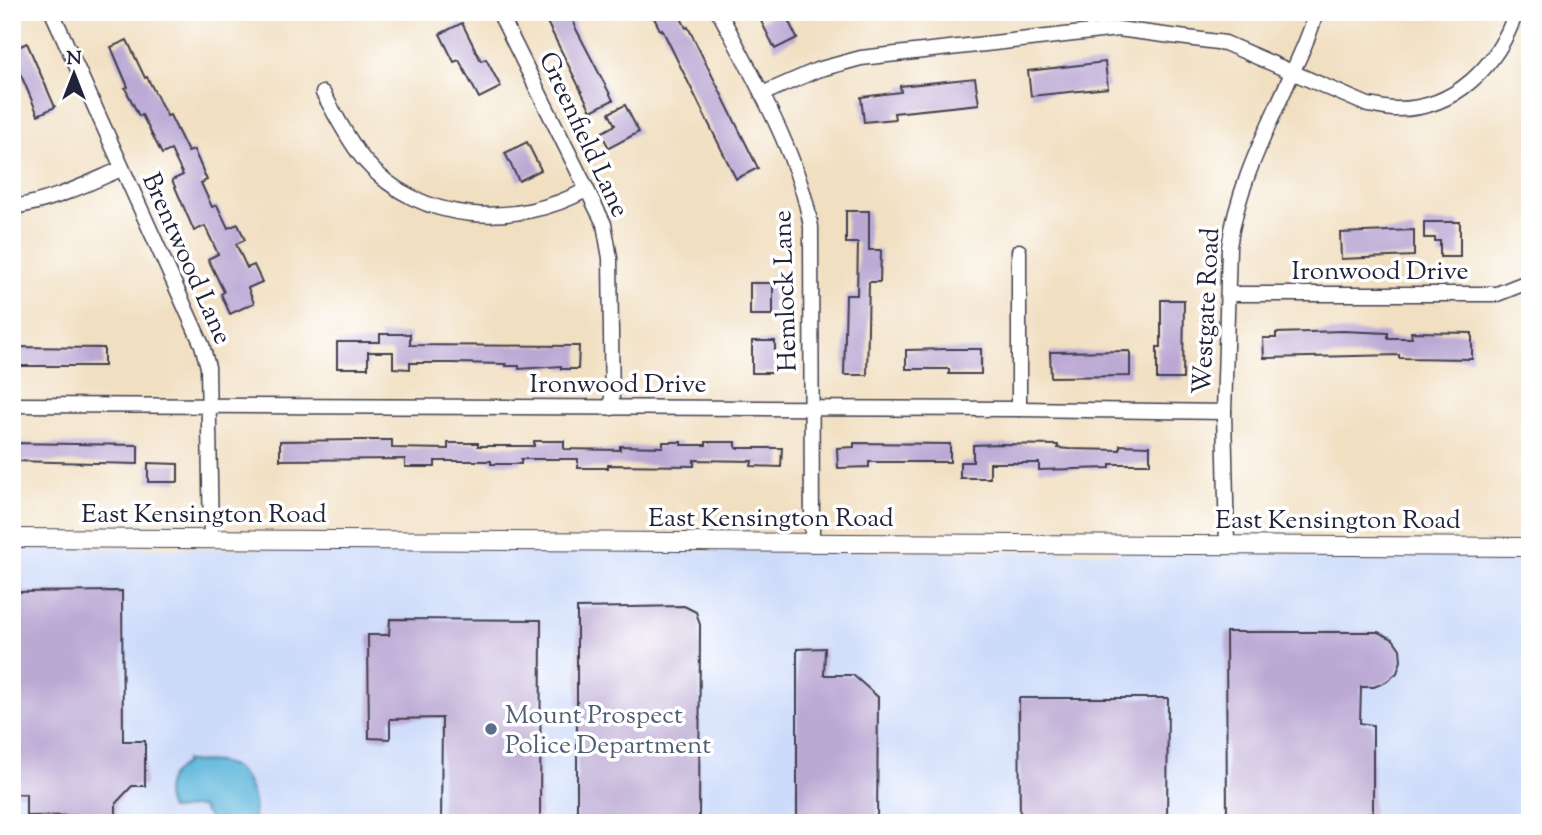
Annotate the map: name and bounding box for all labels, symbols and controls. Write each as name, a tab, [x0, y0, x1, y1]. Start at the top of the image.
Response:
north arrow	[38, 38, 108, 108]
text: N	[66, 46, 82, 73]
street label: Greenfield Lane	[528, 46, 637, 224]
street label: Brentwood Lane	[131, 167, 240, 351]
street label: Hemlock Lane	[765, 210, 808, 372]
street label: Westgate Road	[1185, 226, 1230, 395]
street label: Ironwood Drive	[1291, 254, 1469, 291]
street label: Ironwood Drive	[529, 367, 707, 404]
street label: East Kensington Road	[81, 497, 327, 534]
street label: East Kensington Road	[648, 501, 894, 538]
street label: East Kensington Road	[1215, 503, 1461, 540]
place label: Mount Prospect Police Department	[505, 698, 711, 765]
marker: Mount Prospect Police Department	[483, 721, 499, 737]

